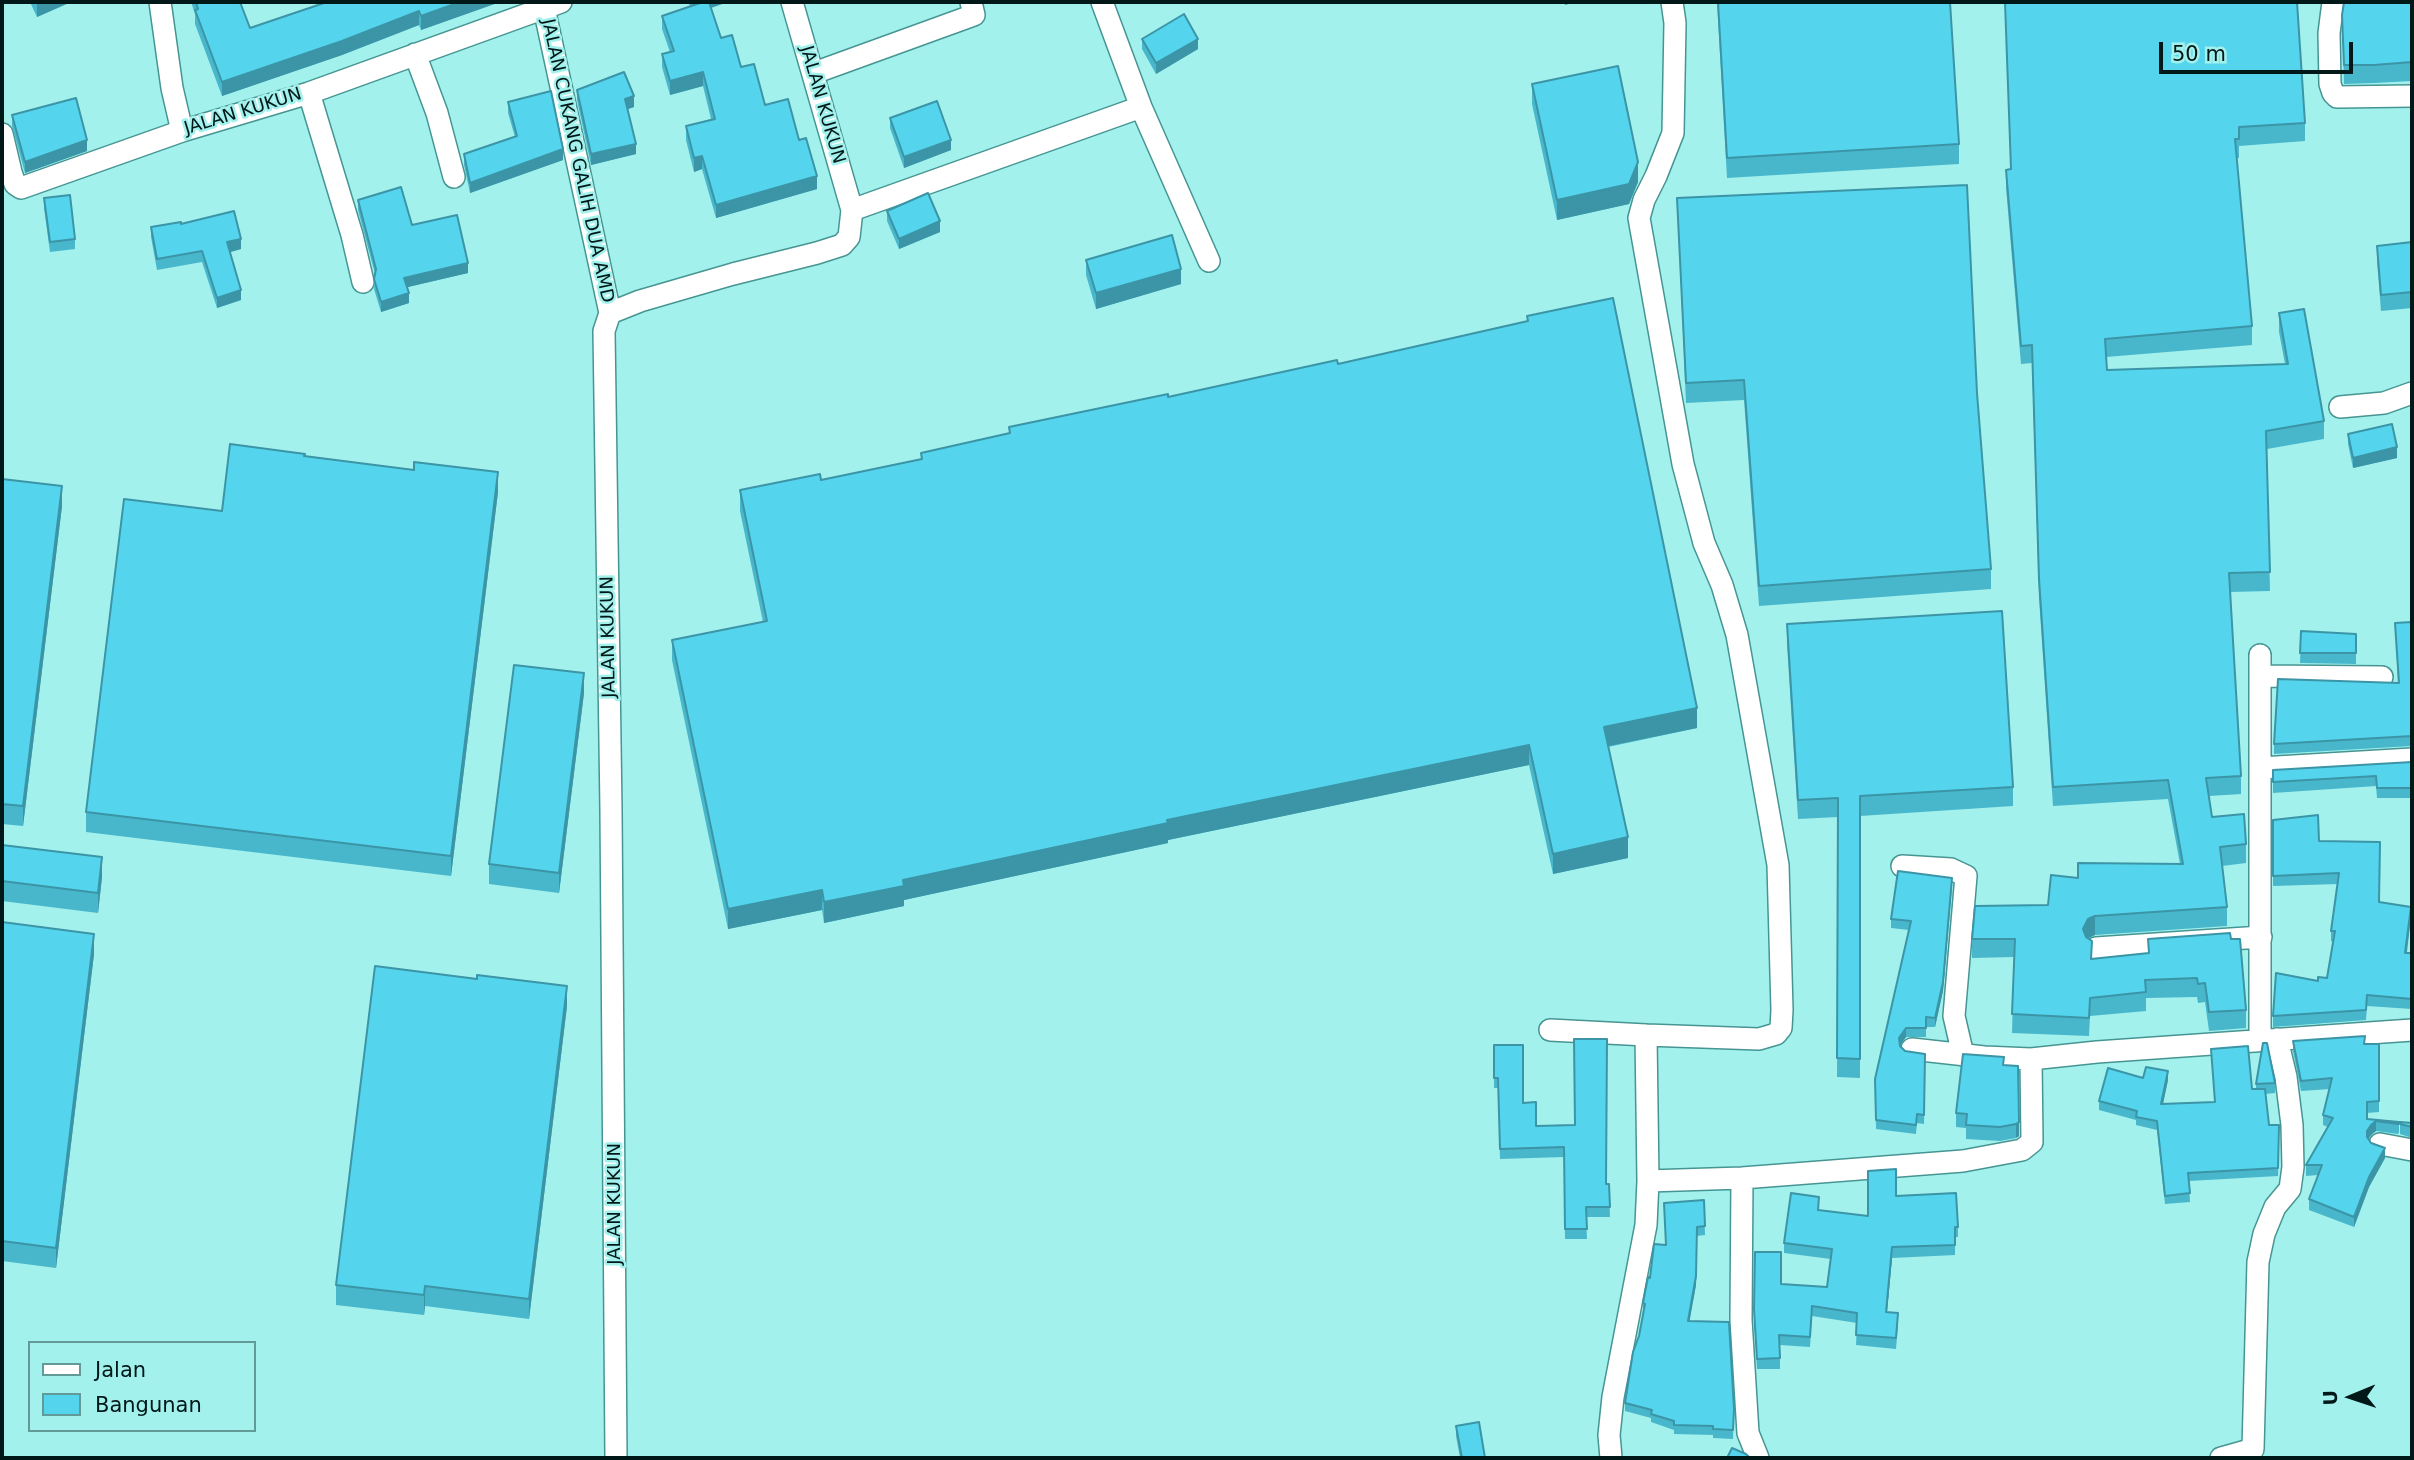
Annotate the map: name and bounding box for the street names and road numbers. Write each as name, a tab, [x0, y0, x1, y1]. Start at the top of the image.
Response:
street label: JALAN CUKANG GALIH DUA AMD	[536, 17, 618, 305]
street label: JALAN KUKUN	[795, 44, 849, 166]
street label: JALAN KUKUN	[182, 84, 304, 140]
street label: JALAN KUKUN	[597, 576, 621, 698]
street label: JALAN KUKUN	[604, 1143, 626, 1265]

